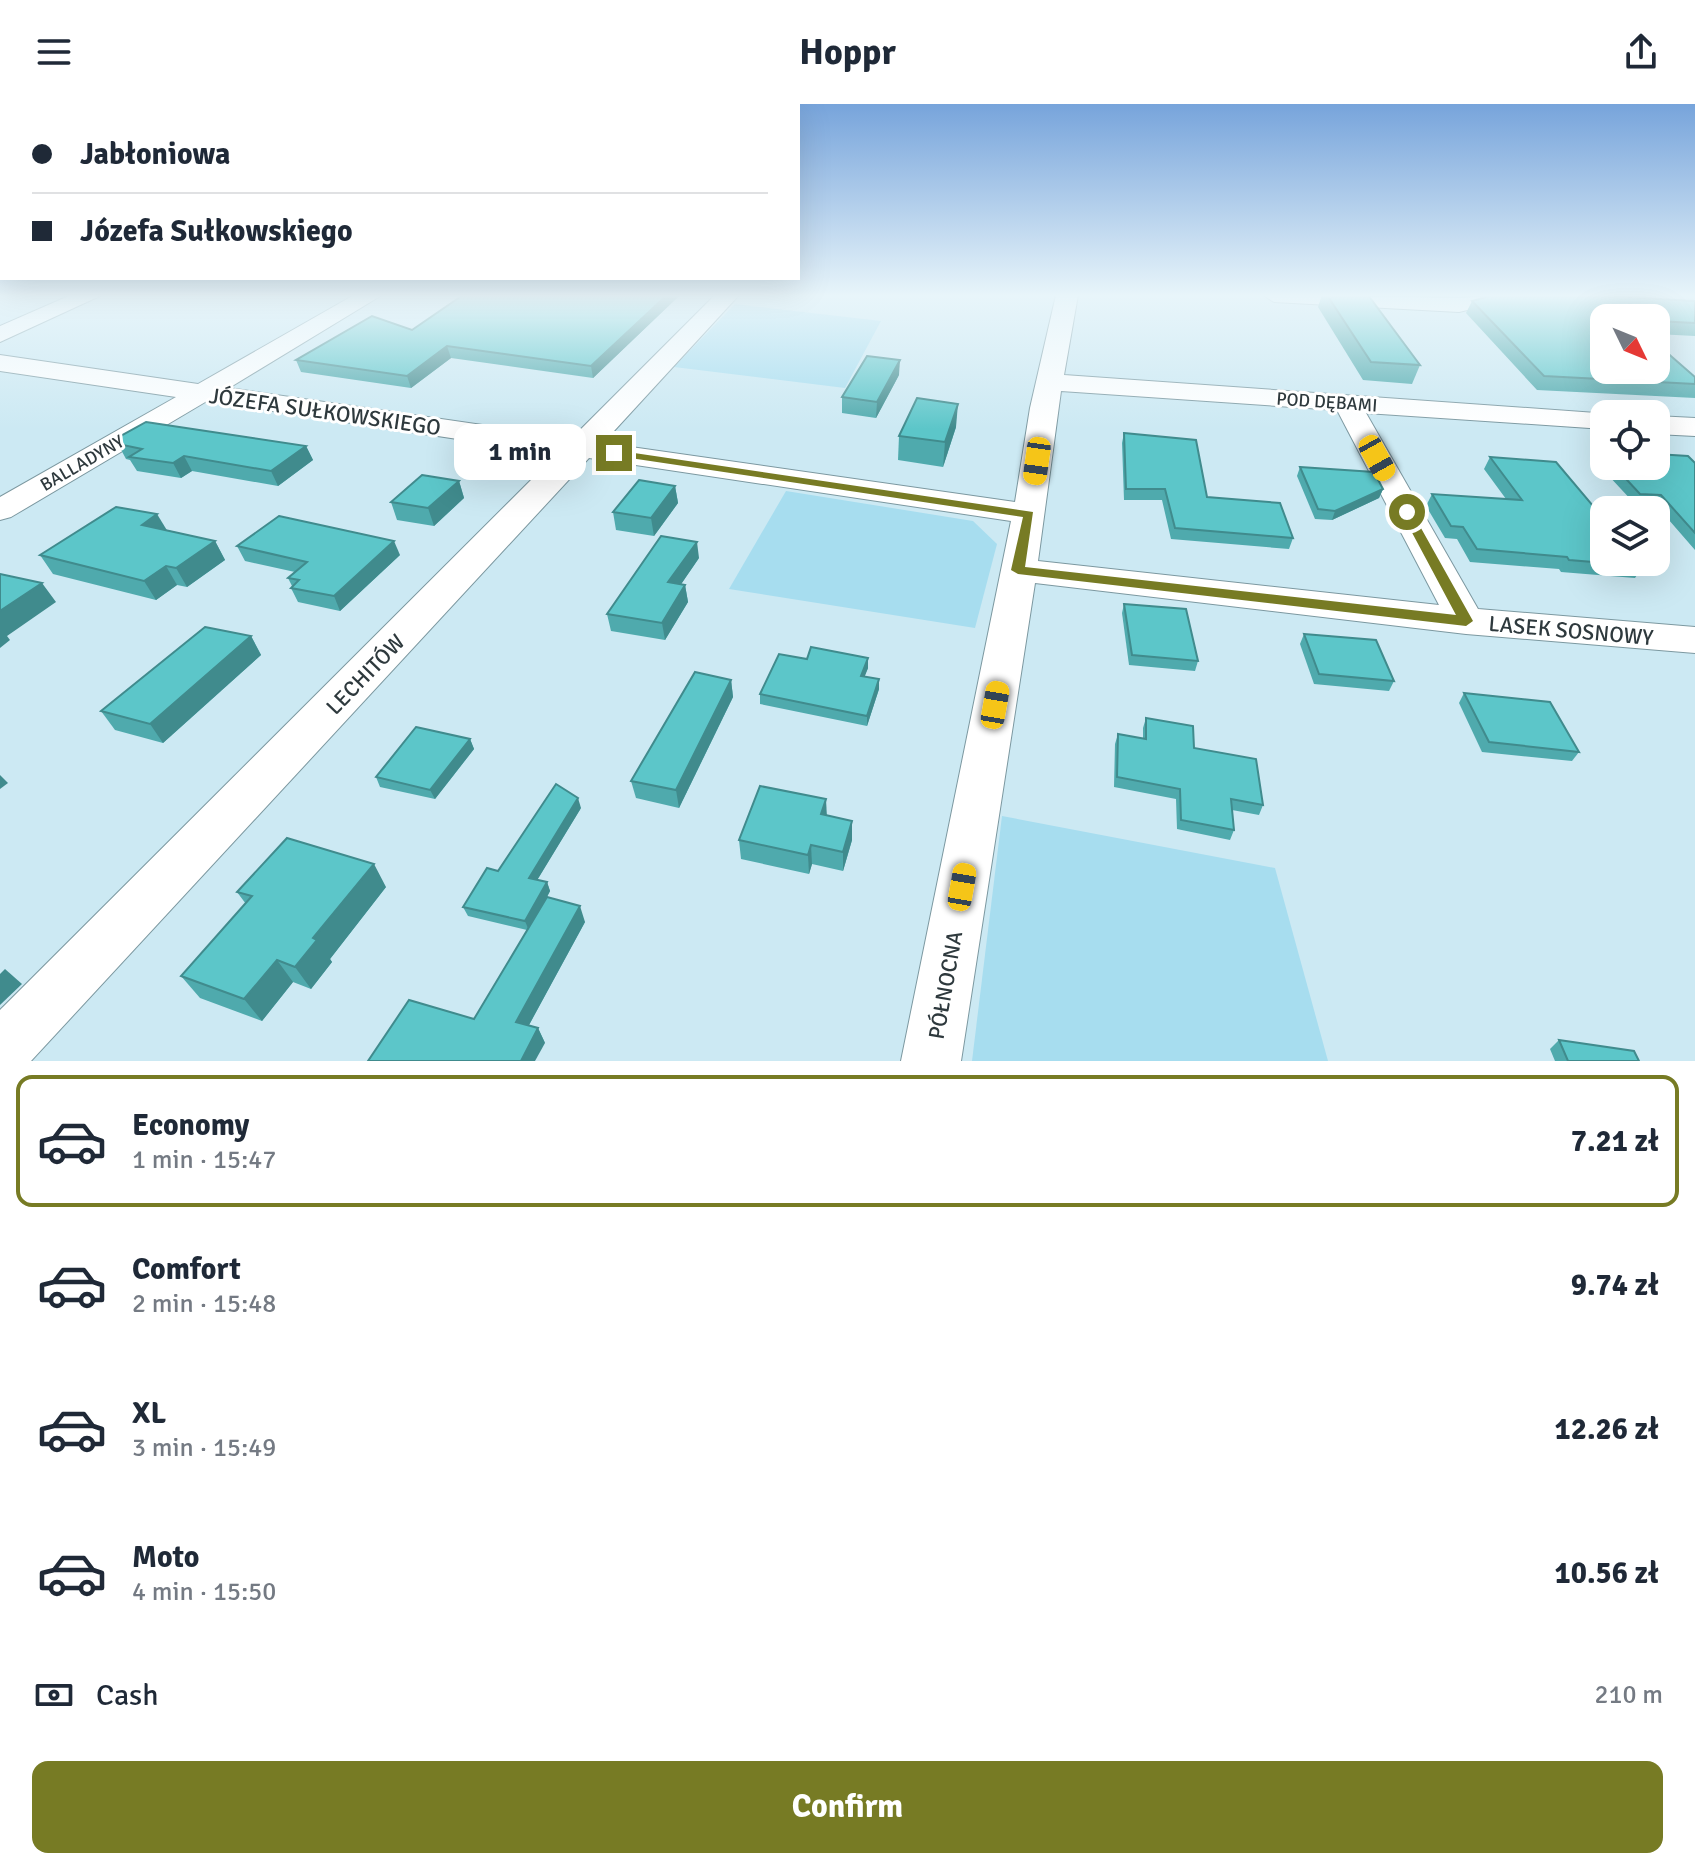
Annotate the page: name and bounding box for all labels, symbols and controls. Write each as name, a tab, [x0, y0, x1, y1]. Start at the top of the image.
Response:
icon: menu	[32, 30, 76, 74]
text: Hoppr	[799, 30, 896, 75]
icon: share	[1619, 30, 1663, 74]
text: Jabłoniowa	[80, 136, 230, 173]
text: Józefa Sułkowskiego	[80, 213, 353, 250]
north arrow	[1590, 304, 1670, 384]
map controls	[1590, 304, 1670, 576]
street label: JÓZEFA SUŁKOWSKIEGO	[207, 382, 443, 441]
street label: POD DĘBAMI	[1276, 387, 1378, 417]
button: locate	[1590, 400, 1670, 480]
callout: 1 min	[454, 425, 586, 481]
street label: BALLADYNY	[36, 430, 128, 496]
car	[1355, 431, 1399, 485]
route end	[596, 435, 632, 471]
text: 1 min	[489, 436, 551, 468]
car	[1022, 436, 1052, 486]
route start	[1389, 494, 1425, 530]
button: layers	[1590, 496, 1670, 576]
street label: LASEK SOSNOWY	[1487, 610, 1654, 651]
street label: LECHITÓW	[320, 628, 411, 720]
car	[979, 679, 1011, 731]
car	[946, 861, 978, 913]
street label: PÓŁNOCNA	[923, 928, 968, 1041]
icon: car	[36, 1105, 108, 1177]
text: Economy	[132, 1107, 249, 1144]
text: 7.21 zł	[1571, 1123, 1659, 1160]
text: 1 min · 15:47	[132, 1144, 276, 1176]
icon: car	[36, 1249, 108, 1321]
text: Comfort	[132, 1251, 241, 1288]
text: 9.74 zł	[1571, 1267, 1659, 1304]
text: 2 min · 15:48	[132, 1288, 276, 1320]
icon: car	[36, 1393, 108, 1465]
text: XL	[132, 1395, 166, 1432]
text: 12.26 zł	[1555, 1411, 1659, 1448]
text: 3 min · 15:49	[132, 1432, 276, 1464]
icon: car	[36, 1537, 108, 1609]
text: Moto	[132, 1539, 199, 1576]
text: 10.56 zł	[1555, 1555, 1659, 1592]
text: 4 min · 15:50	[132, 1576, 276, 1608]
icon: cash	[32, 1673, 76, 1717]
text: Cash	[96, 1677, 159, 1714]
text: 210 m	[1594, 1679, 1663, 1711]
button: Confirm	[32, 1761, 1663, 1853]

